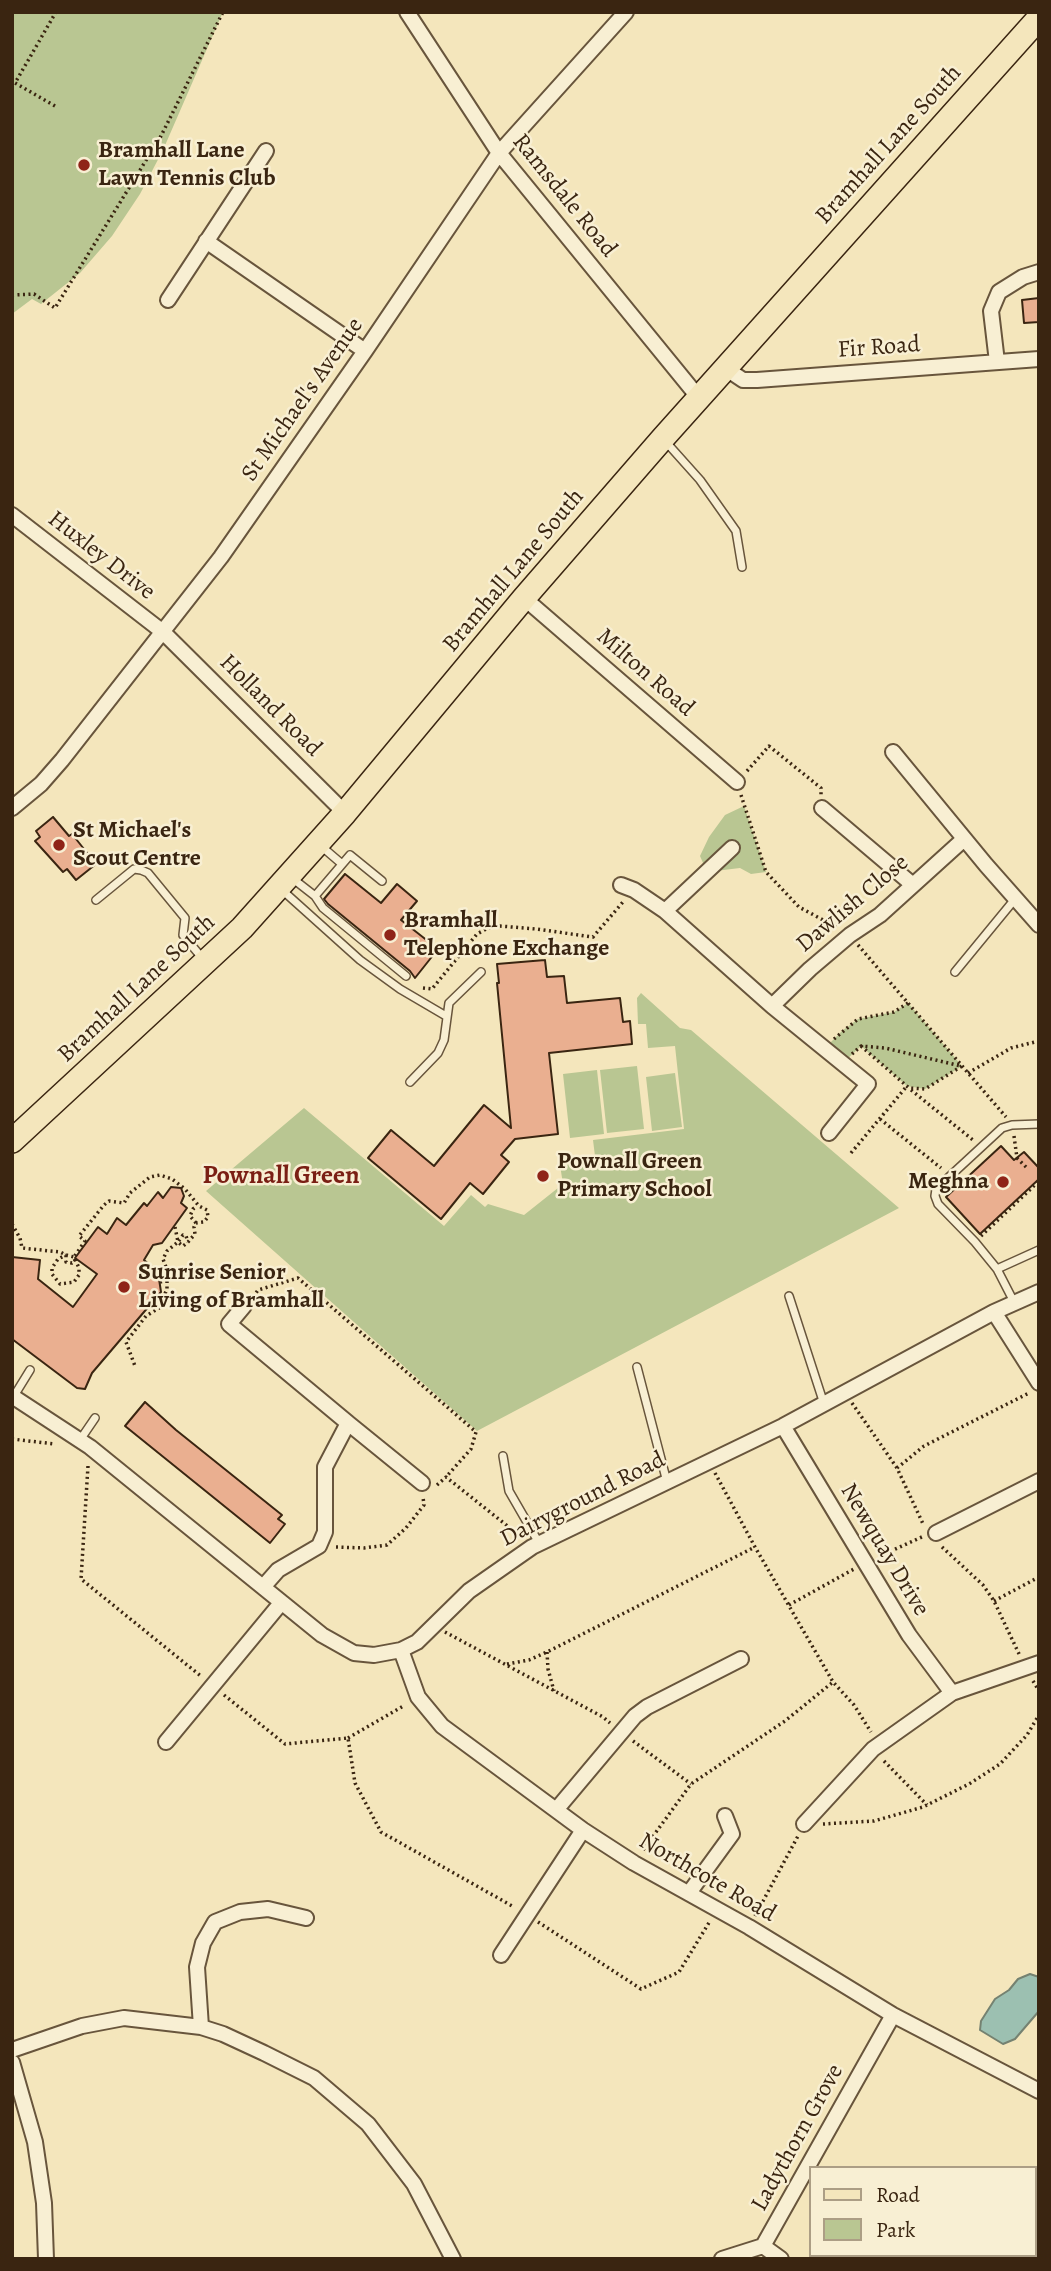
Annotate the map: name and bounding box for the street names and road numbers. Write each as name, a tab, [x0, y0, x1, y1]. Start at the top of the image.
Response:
street label: Bramhall Lane South	[810, 59, 968, 231]
street label: Ramsdale Road	[505, 129, 623, 263]
street label: St Michael's Avenue	[236, 313, 370, 487]
street label: Fir Road	[837, 331, 921, 365]
street label: Bramhall Lane South	[437, 483, 591, 659]
street label: Huxley Drive	[42, 505, 160, 607]
street label: Milton Road	[590, 623, 700, 723]
street label: Holland Road	[213, 649, 327, 763]
street label: Dawlish Close	[791, 849, 915, 959]
street label: Bramhall Lane South	[52, 909, 222, 1069]
street label: Dairyground Road	[496, 1446, 670, 1554]
street label: Newquay Drive	[833, 1479, 935, 1621]
street label: Northcote Road	[633, 1827, 781, 1929]
street label: Ladythorn Grove	[746, 2059, 850, 2217]

